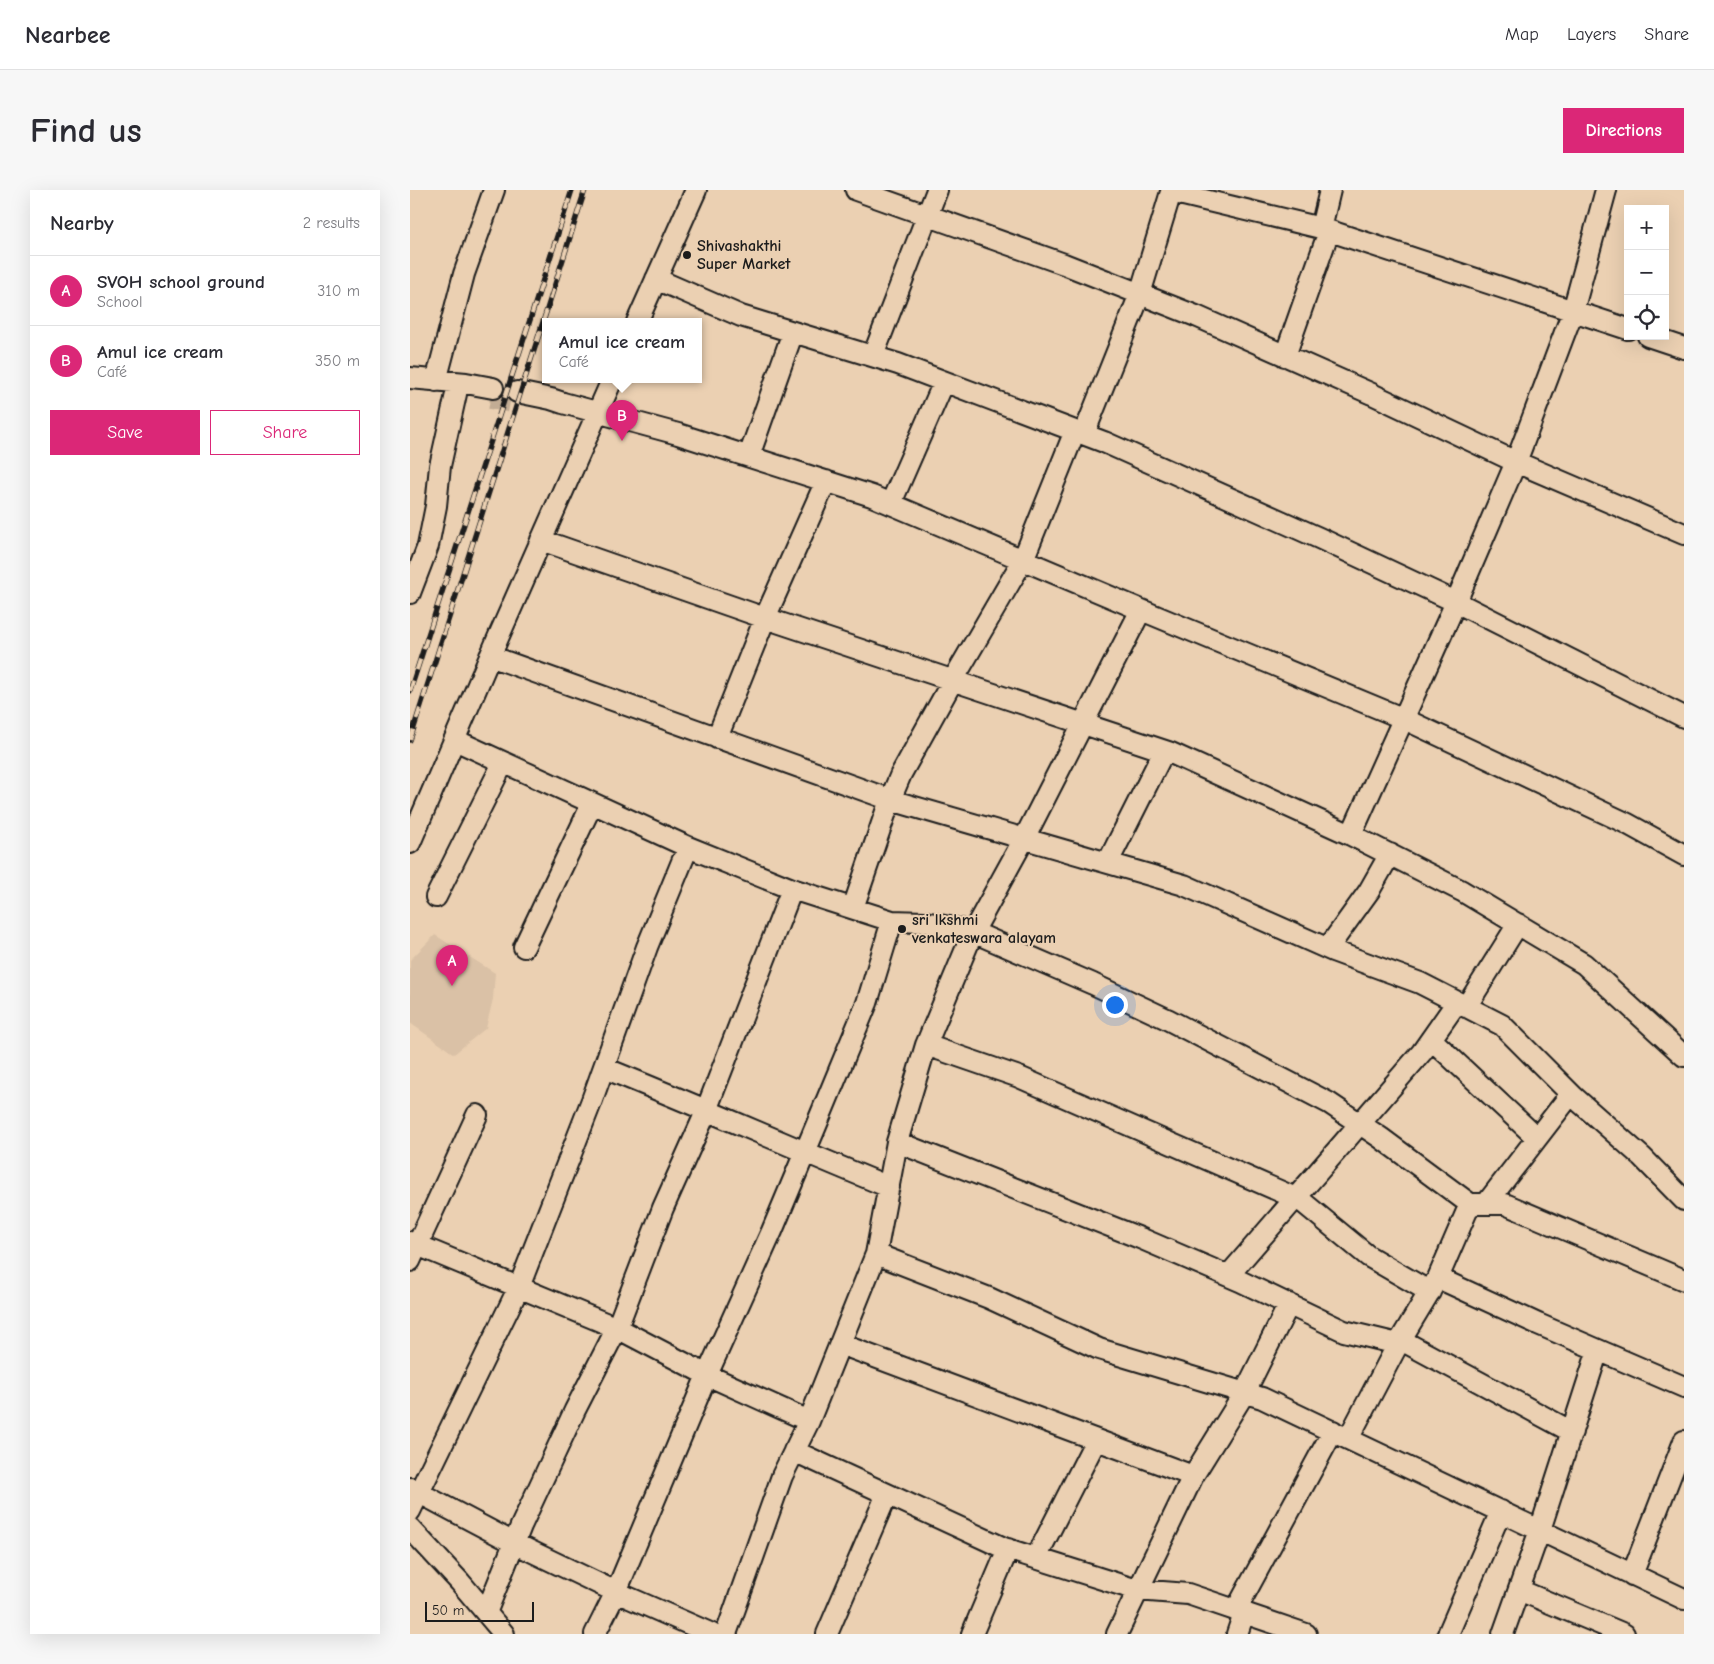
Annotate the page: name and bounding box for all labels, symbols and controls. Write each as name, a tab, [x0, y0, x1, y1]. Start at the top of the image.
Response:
text: Nearbee	[25, 21, 110, 49]
text: Map	[1505, 24, 1539, 45]
text: Layers	[1567, 24, 1616, 45]
text: Share	[1644, 24, 1689, 45]
button: Directions	[1563, 108, 1684, 153]
text: Find us	[30, 110, 142, 151]
map controls	[1624, 205, 1669, 340]
button: +	[1624, 205, 1669, 250]
text: Nearby	[50, 211, 114, 235]
text: 2 results	[303, 214, 360, 232]
place label: Shivashakthi Super Market	[697, 237, 791, 273]
marker: Shivashakthi Super Market	[681, 249, 693, 261]
button: −	[1624, 250, 1669, 295]
text: SVOH school ground	[97, 271, 265, 293]
text: A	[62, 282, 70, 300]
text: 310 m	[317, 282, 360, 300]
text: School	[97, 293, 143, 311]
button: locate	[1624, 295, 1669, 340]
popup	[542, 318, 702, 383]
text: Amul ice cream	[559, 331, 685, 353]
text: Amul ice cream	[97, 341, 223, 363]
text: B	[61, 352, 71, 370]
text: 350 m	[315, 352, 360, 370]
text: Café	[559, 353, 589, 371]
text: Café	[97, 363, 127, 381]
pin: B	[606, 400, 638, 441]
button: Save	[50, 410, 200, 455]
button: Share	[210, 410, 360, 455]
place label: sri lkshmi venkateswara alayam	[911, 911, 1056, 947]
marker: sri lkshmi venkateswara alayam	[896, 923, 908, 935]
pin: A	[436, 945, 468, 986]
your location	[1102, 992, 1128, 1018]
scale bar	[425, 1599, 534, 1622]
text: 50 m	[432, 1602, 464, 1619]

